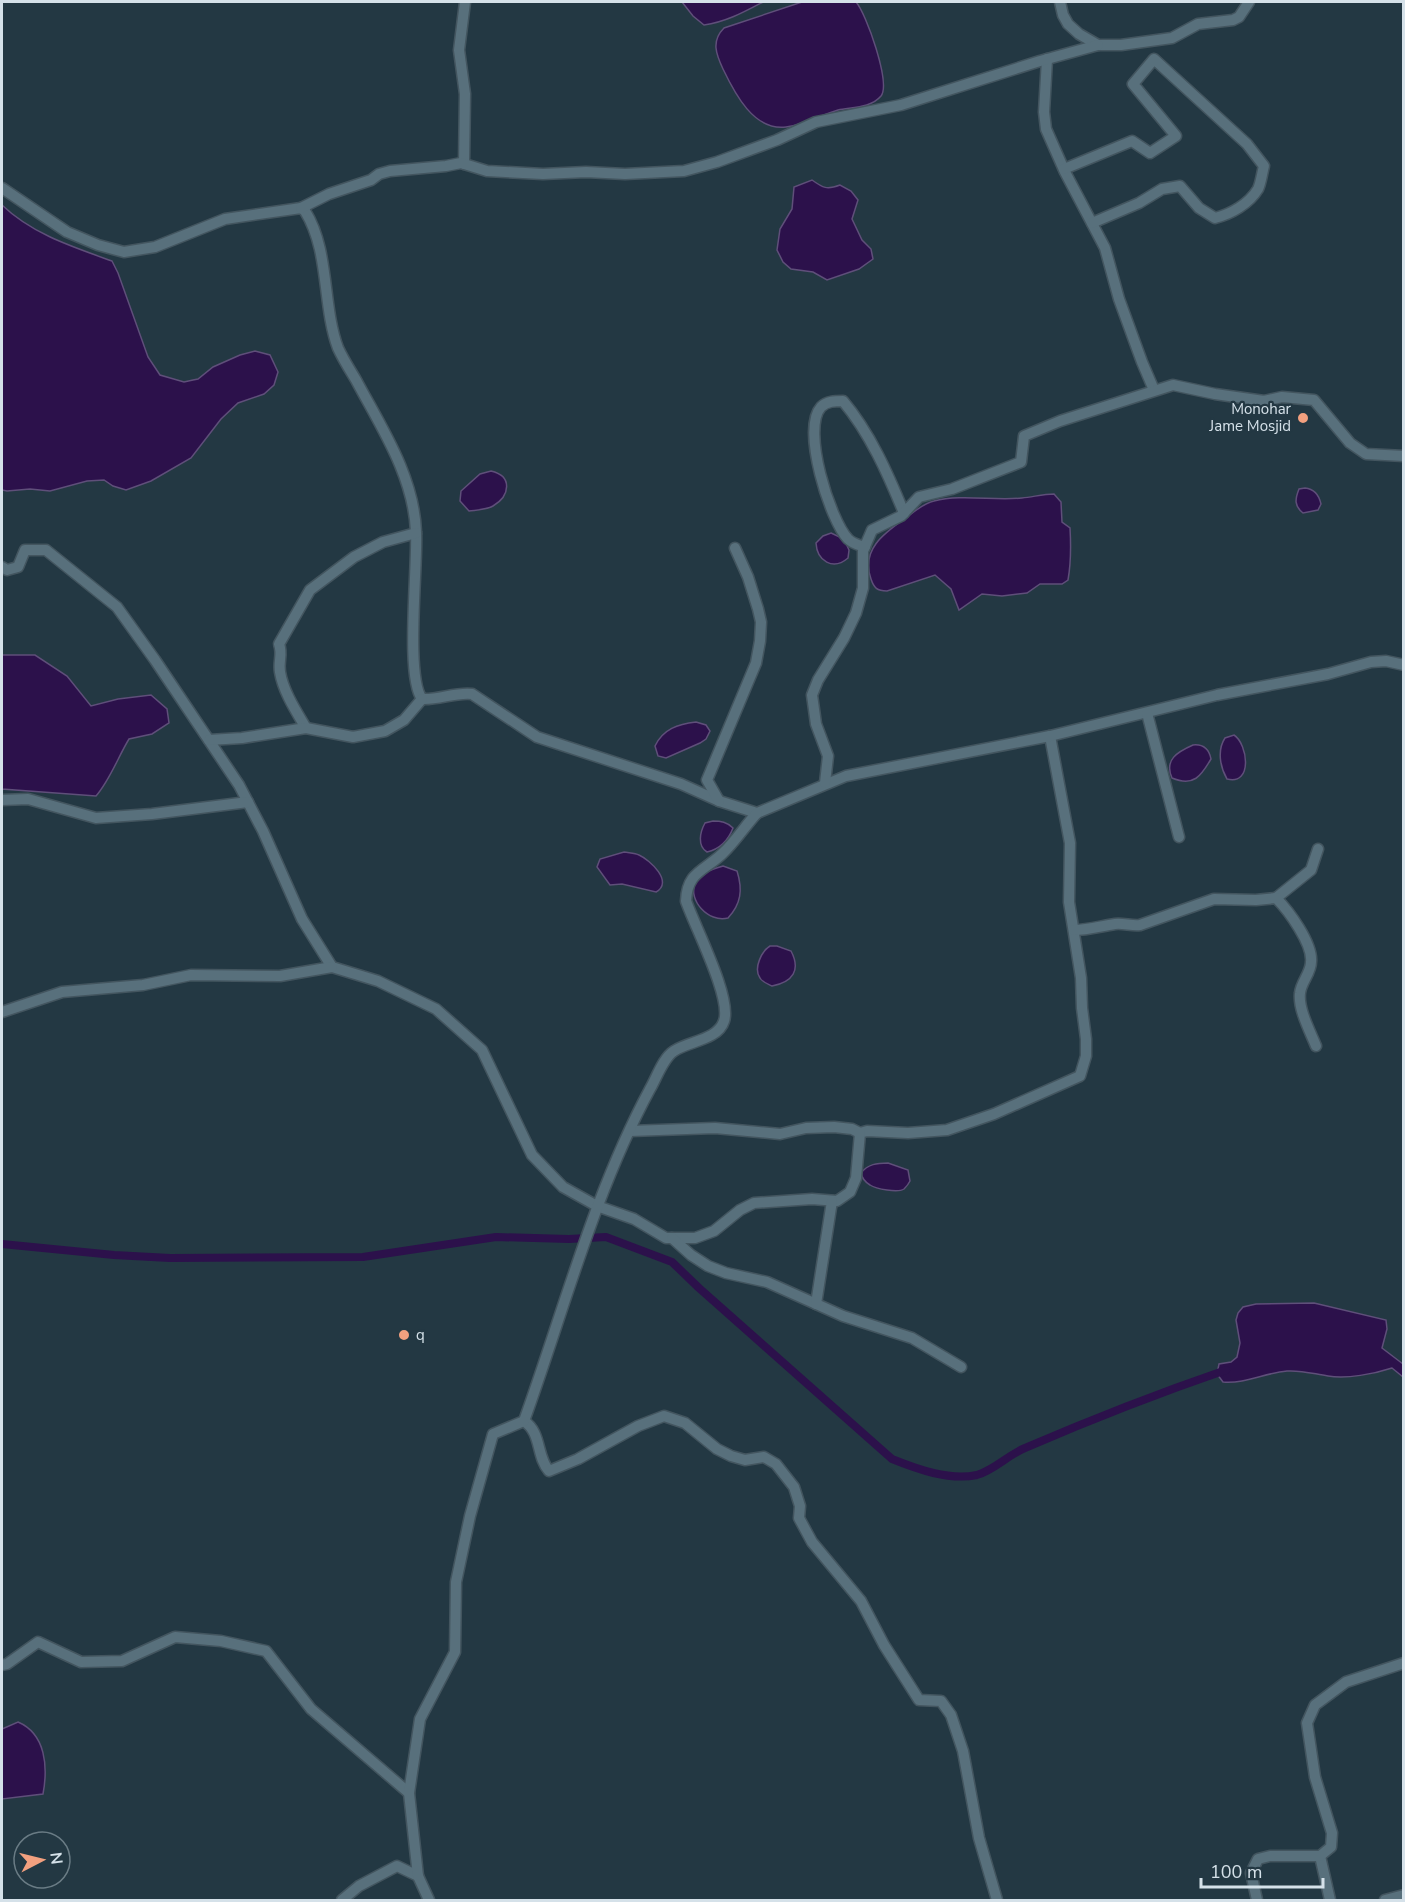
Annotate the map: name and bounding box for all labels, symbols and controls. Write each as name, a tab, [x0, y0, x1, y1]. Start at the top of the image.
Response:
place label: Monohar Jame Mosjid	[1208, 399, 1292, 436]
marker: Monohar Jame Mosjid	[1296, 411, 1310, 425]
place label: q	[416, 1325, 425, 1345]
marker: q	[397, 1328, 411, 1342]
north arrow	[12, 1830, 72, 1890]
text: N	[44, 1851, 68, 1866]
scale bar	[1201, 1851, 1322, 1889]
text: 100 m	[1210, 1860, 1262, 1884]

